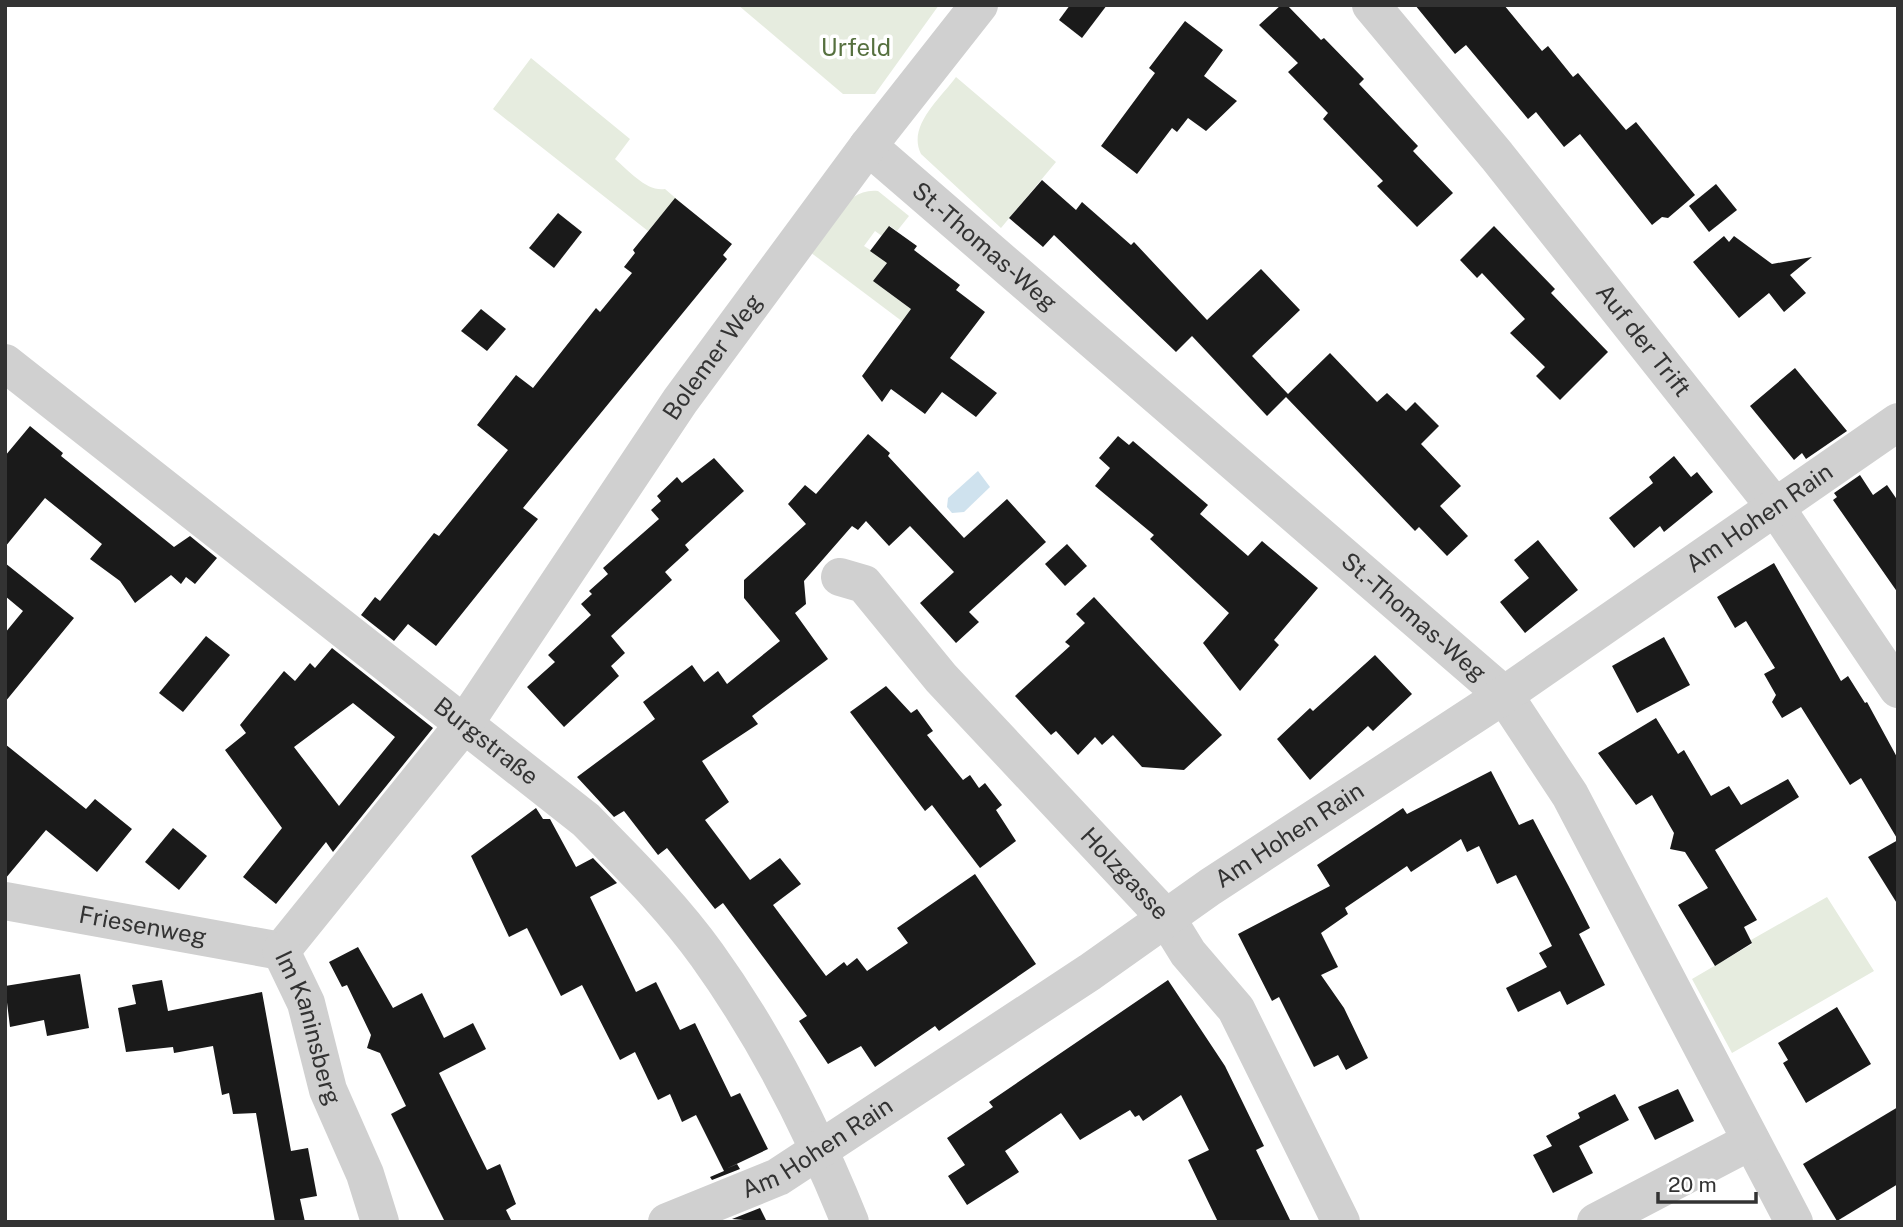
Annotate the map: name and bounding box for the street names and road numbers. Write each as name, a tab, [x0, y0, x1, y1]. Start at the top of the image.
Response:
street label: St.-Thomas-Weg	[907, 176, 1063, 316]
street label: Auf der Trift	[1591, 278, 1697, 402]
street label: Bolemer Weg	[657, 288, 767, 425]
street label: Am Hohen Rain	[1680, 457, 1837, 578]
street label: St.-Thomas-Weg	[1336, 546, 1493, 687]
street label: Burgstraße	[429, 691, 544, 790]
street label: Am Hohen Rain	[1209, 776, 1368, 893]
street label: Holzgasse	[1075, 821, 1175, 925]
street label: Friesenweg	[77, 900, 209, 950]
street label: Im Kaninsberg	[270, 946, 348, 1109]
street label: Am Hohen Rain	[737, 1091, 897, 1203]

